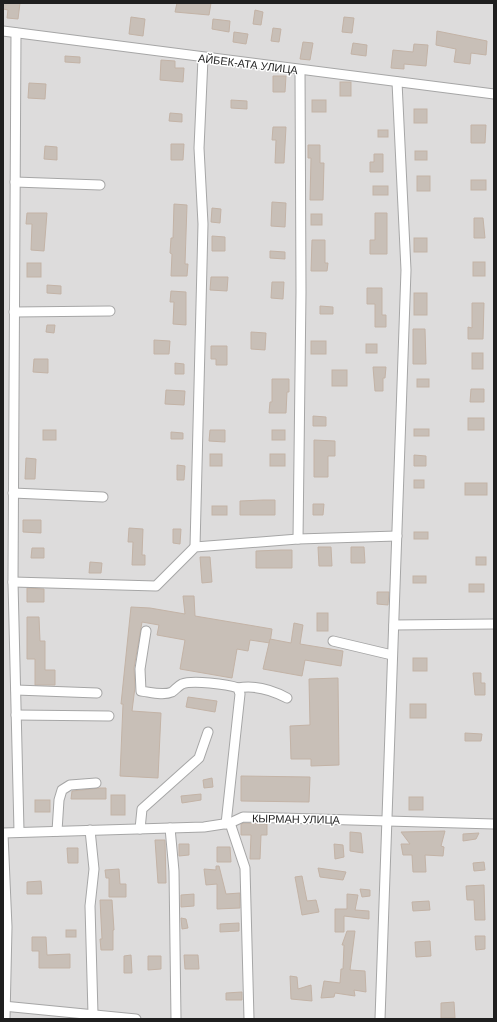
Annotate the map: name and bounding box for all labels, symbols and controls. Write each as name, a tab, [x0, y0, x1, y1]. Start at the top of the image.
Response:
street label: АЙБЕК-АТА УЛИЦА	[197, 52, 299, 76]
street label: КЫРМАН УЛИЦА	[252, 812, 341, 826]

